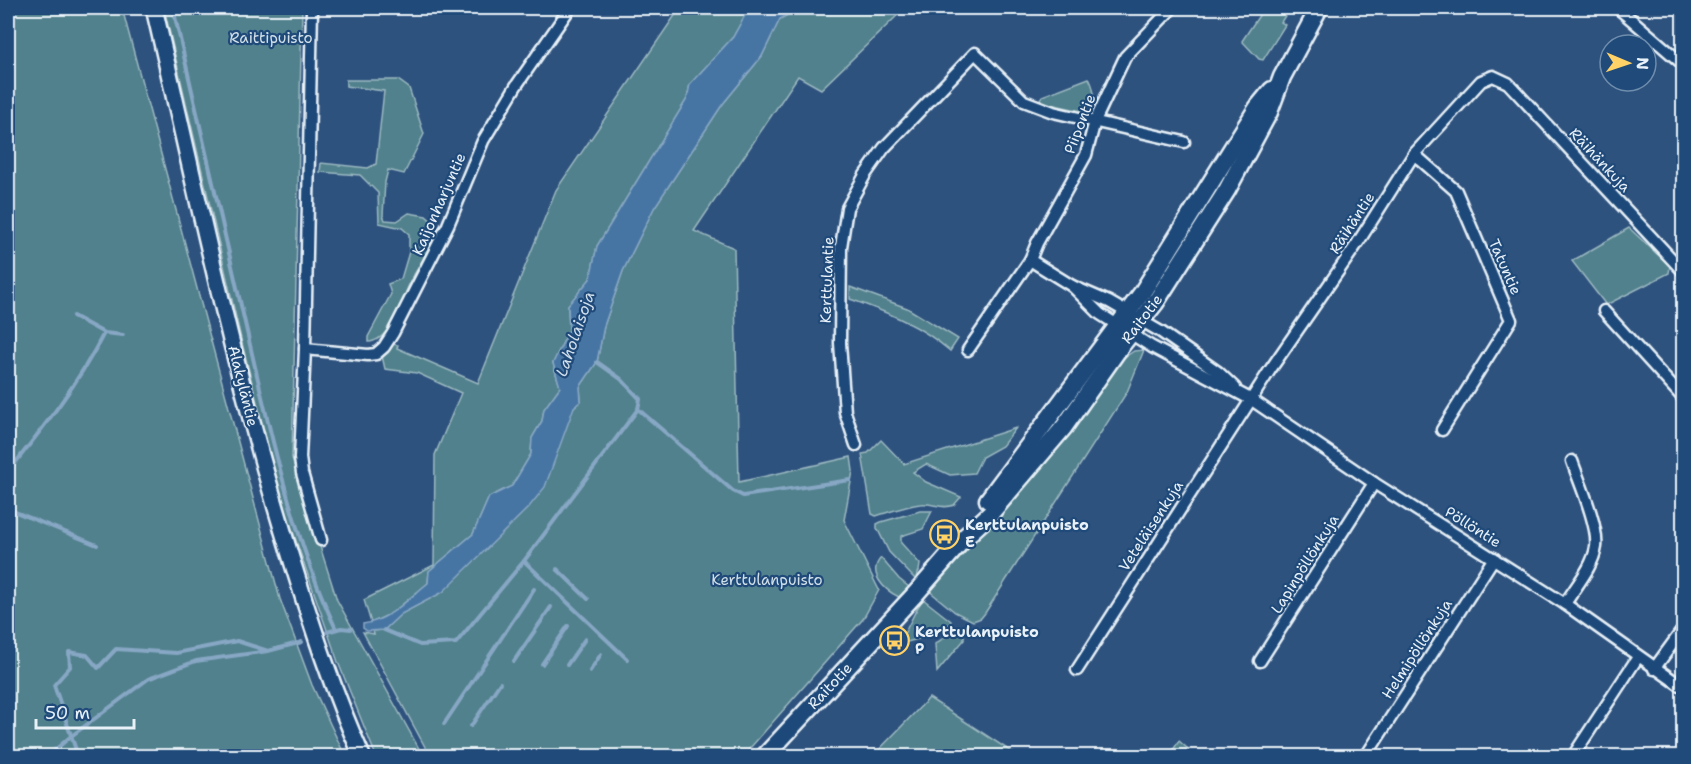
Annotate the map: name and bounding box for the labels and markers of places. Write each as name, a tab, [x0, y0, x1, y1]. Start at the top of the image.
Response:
place label: Kerttulanpuisto E	[965, 515, 1089, 552]
bus stop icon: Kerttulanpuisto E	[928, 518, 960, 550]
place label: Kerttulanpuisto P	[915, 622, 1039, 659]
bus stop icon: Kerttulanpuisto P	[878, 625, 910, 657]

